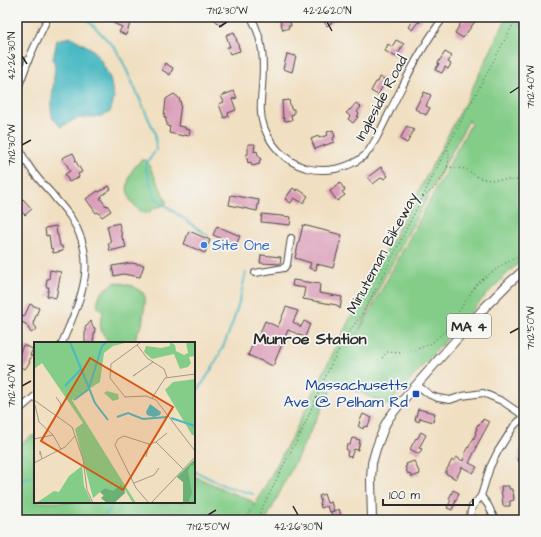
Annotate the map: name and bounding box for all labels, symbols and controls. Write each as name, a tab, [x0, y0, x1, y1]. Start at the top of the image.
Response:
text: 71°12'30"W	[206, 4, 248, 18]
text: 42°26'20"N	[302, 4, 352, 18]
text: 42°26'30"N	[5, 32, 19, 80]
street label: Ingleside Road	[350, 52, 414, 145]
text: 71°12'40"W	[524, 65, 538, 109]
text: 71°12'30"W	[5, 124, 19, 166]
street label: Minuteman Bikeway	[341, 189, 424, 318]
place label: Site One	[212, 235, 270, 256]
marker: Site One	[199, 240, 209, 250]
text: 71°12'50"W	[524, 306, 538, 350]
road number: MA 4	[447, 314, 491, 338]
district label: Munroe Station	[253, 328, 367, 350]
inset map	[34, 342, 195, 503]
text: 71°12'40"W	[5, 364, 19, 408]
place label: Massachusetts Ave @ Pelham Rd	[284, 375, 408, 413]
marker: Massachusetts Ave @ Pelham Rd	[411, 389, 421, 399]
scale bar	[383, 481, 473, 507]
text: 100 m	[389, 487, 420, 504]
text: 71°12'50"W	[186, 520, 230, 534]
text: 42°26'30"N	[274, 520, 322, 534]

